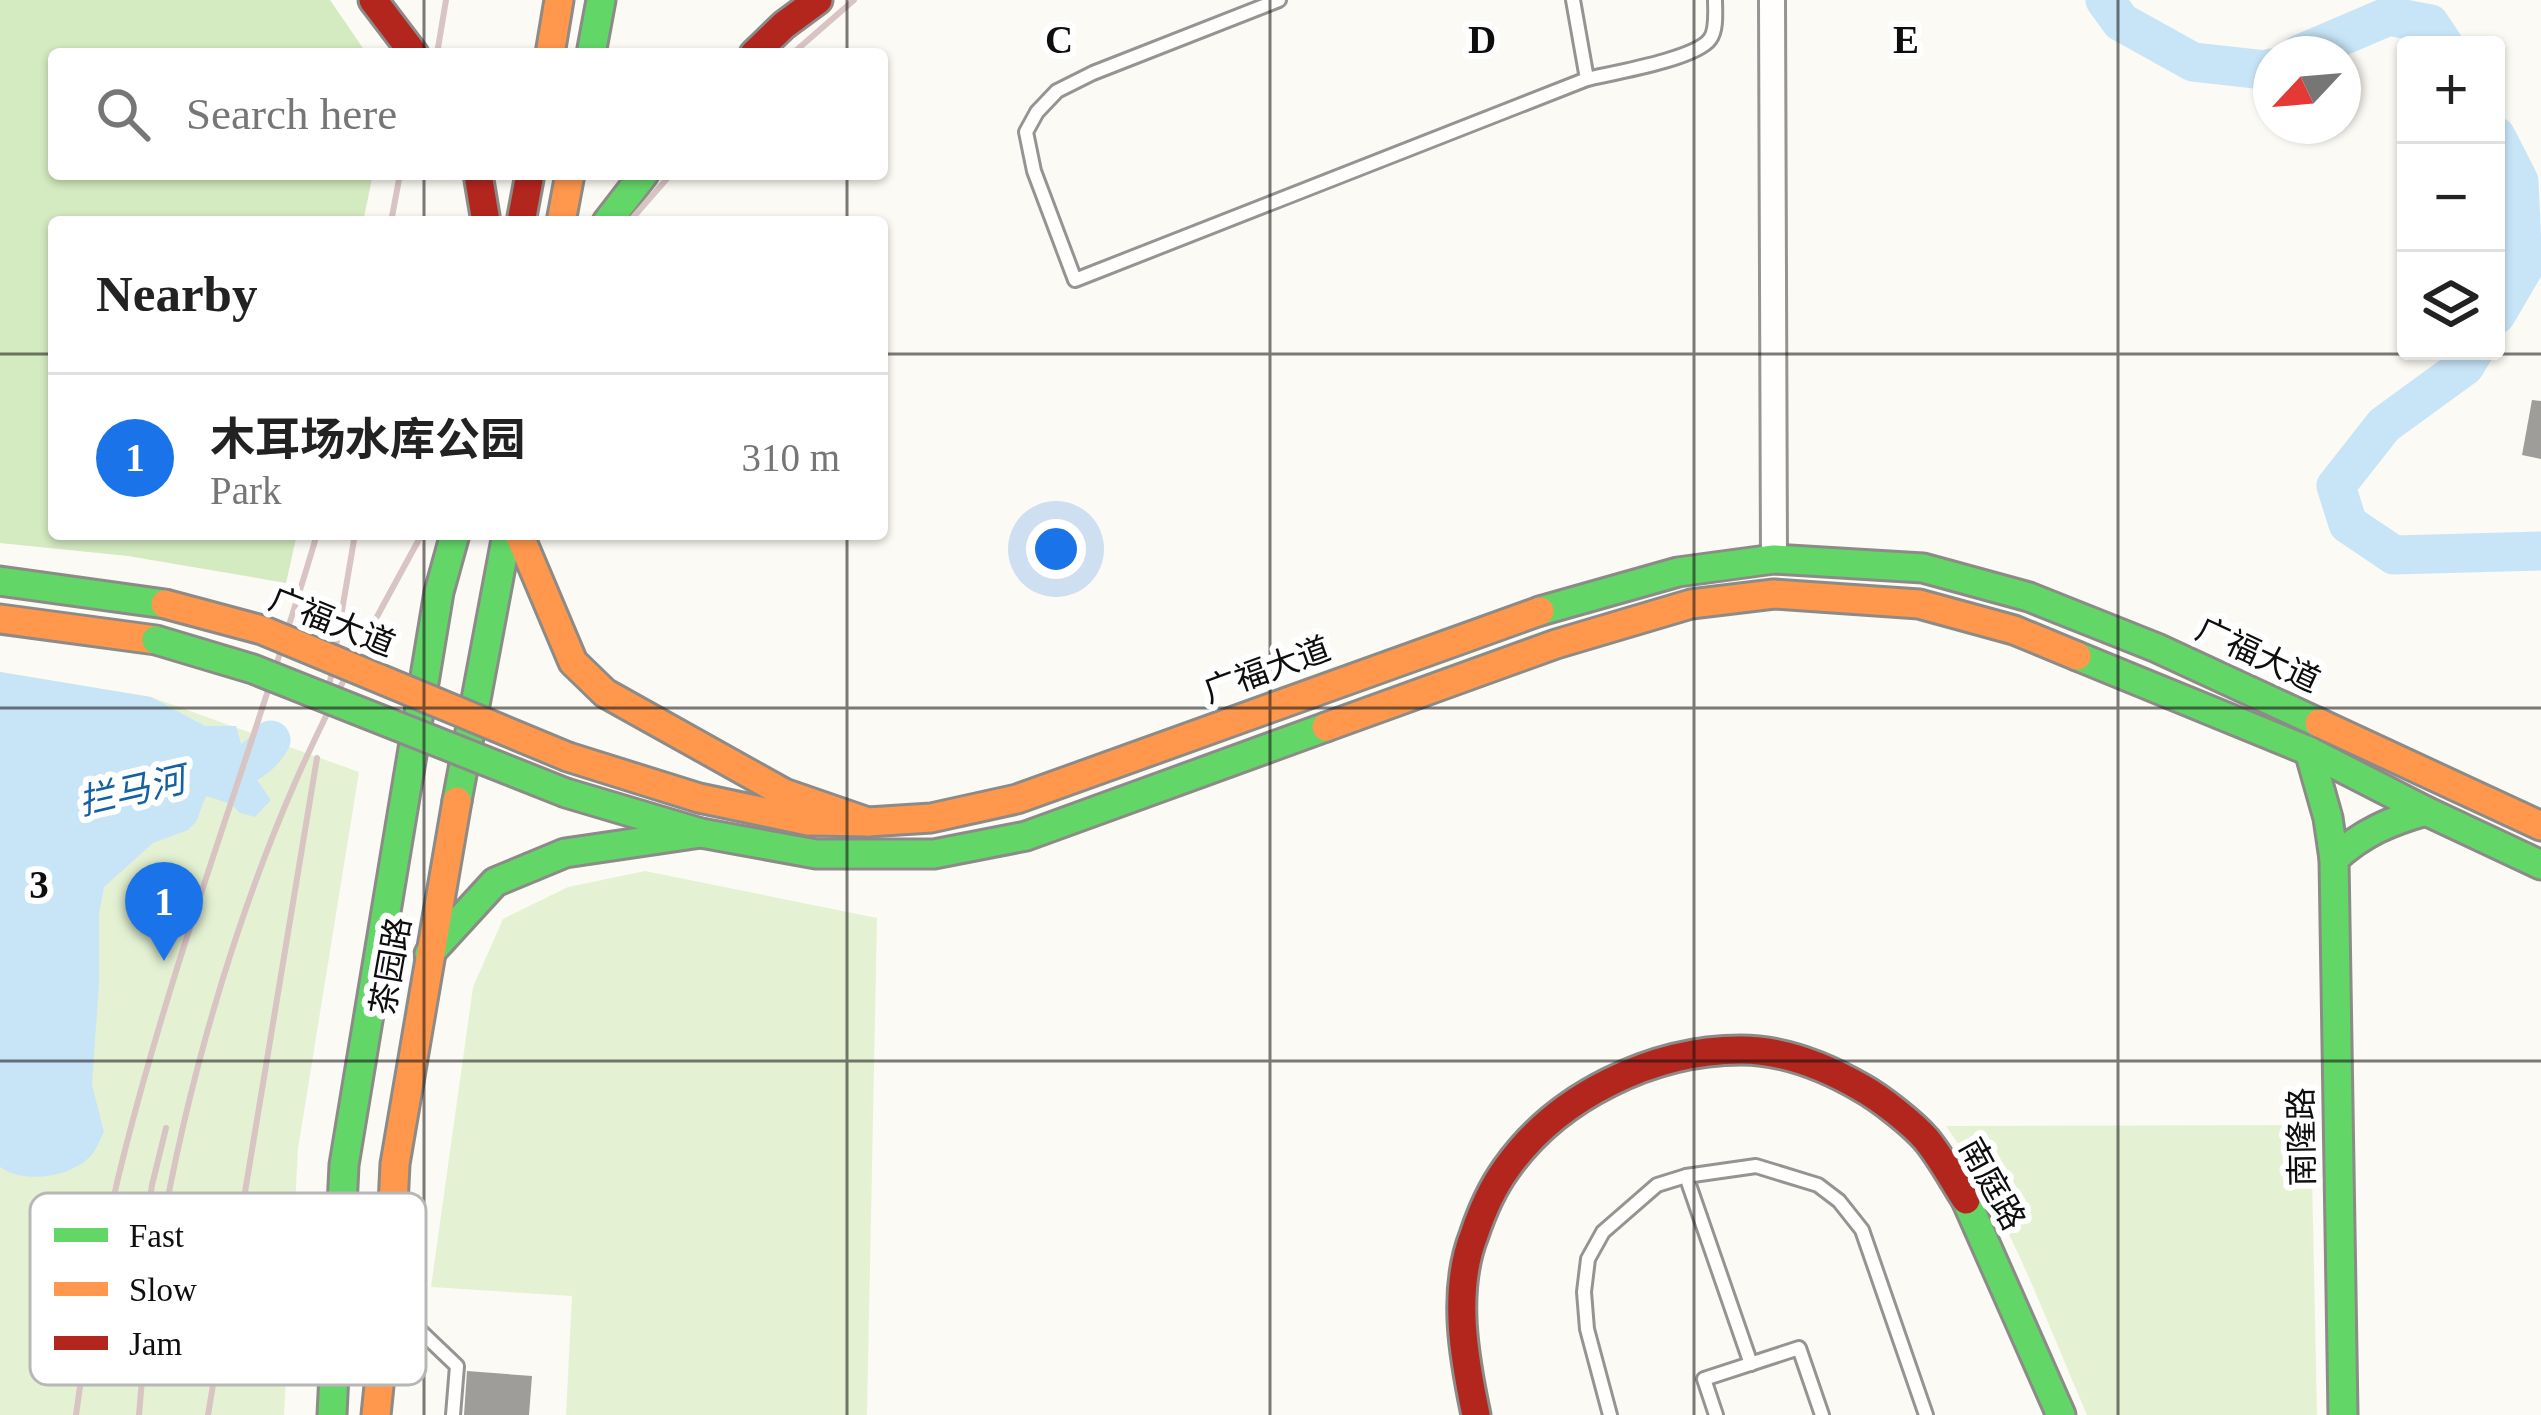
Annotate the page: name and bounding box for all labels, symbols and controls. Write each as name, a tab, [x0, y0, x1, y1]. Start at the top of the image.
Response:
text: C	[1045, 18, 1073, 61]
text: D	[1468, 18, 1496, 61]
text: E	[1893, 18, 1919, 61]
north arrow	[2253, 36, 2361, 144]
map controls	[2397, 36, 2505, 360]
button: +	[2397, 36, 2505, 144]
search box	[48, 48, 888, 180]
icon: search	[90, 81, 156, 147]
text: Search here	[186, 89, 397, 139]
button: −	[2397, 144, 2505, 252]
button: layers	[2397, 252, 2505, 360]
text: Nearby	[96, 266, 257, 322]
text: 木耳场水库公园	[210, 415, 525, 465]
text: 1	[125, 436, 145, 479]
text: 310 m	[741, 436, 840, 479]
text: Park	[210, 469, 282, 512]
your location	[1026, 519, 1086, 579]
street label: 广福大道	[264, 581, 400, 663]
street label: 广福大道	[2191, 611, 2325, 699]
street label: 广福大道	[1199, 631, 1335, 709]
water label: 拦马河	[75, 758, 195, 823]
pin: 1	[125, 862, 203, 961]
text: 3	[29, 863, 49, 906]
street label: 茶园路	[365, 914, 417, 1018]
street label: 南隆路	[2283, 1087, 2321, 1187]
street label: 南庭路	[1952, 1132, 2032, 1236]
legend	[30, 1193, 426, 1385]
text: Fast	[129, 1218, 184, 1254]
text: Slow	[129, 1272, 197, 1308]
text: Jam	[129, 1326, 182, 1362]

